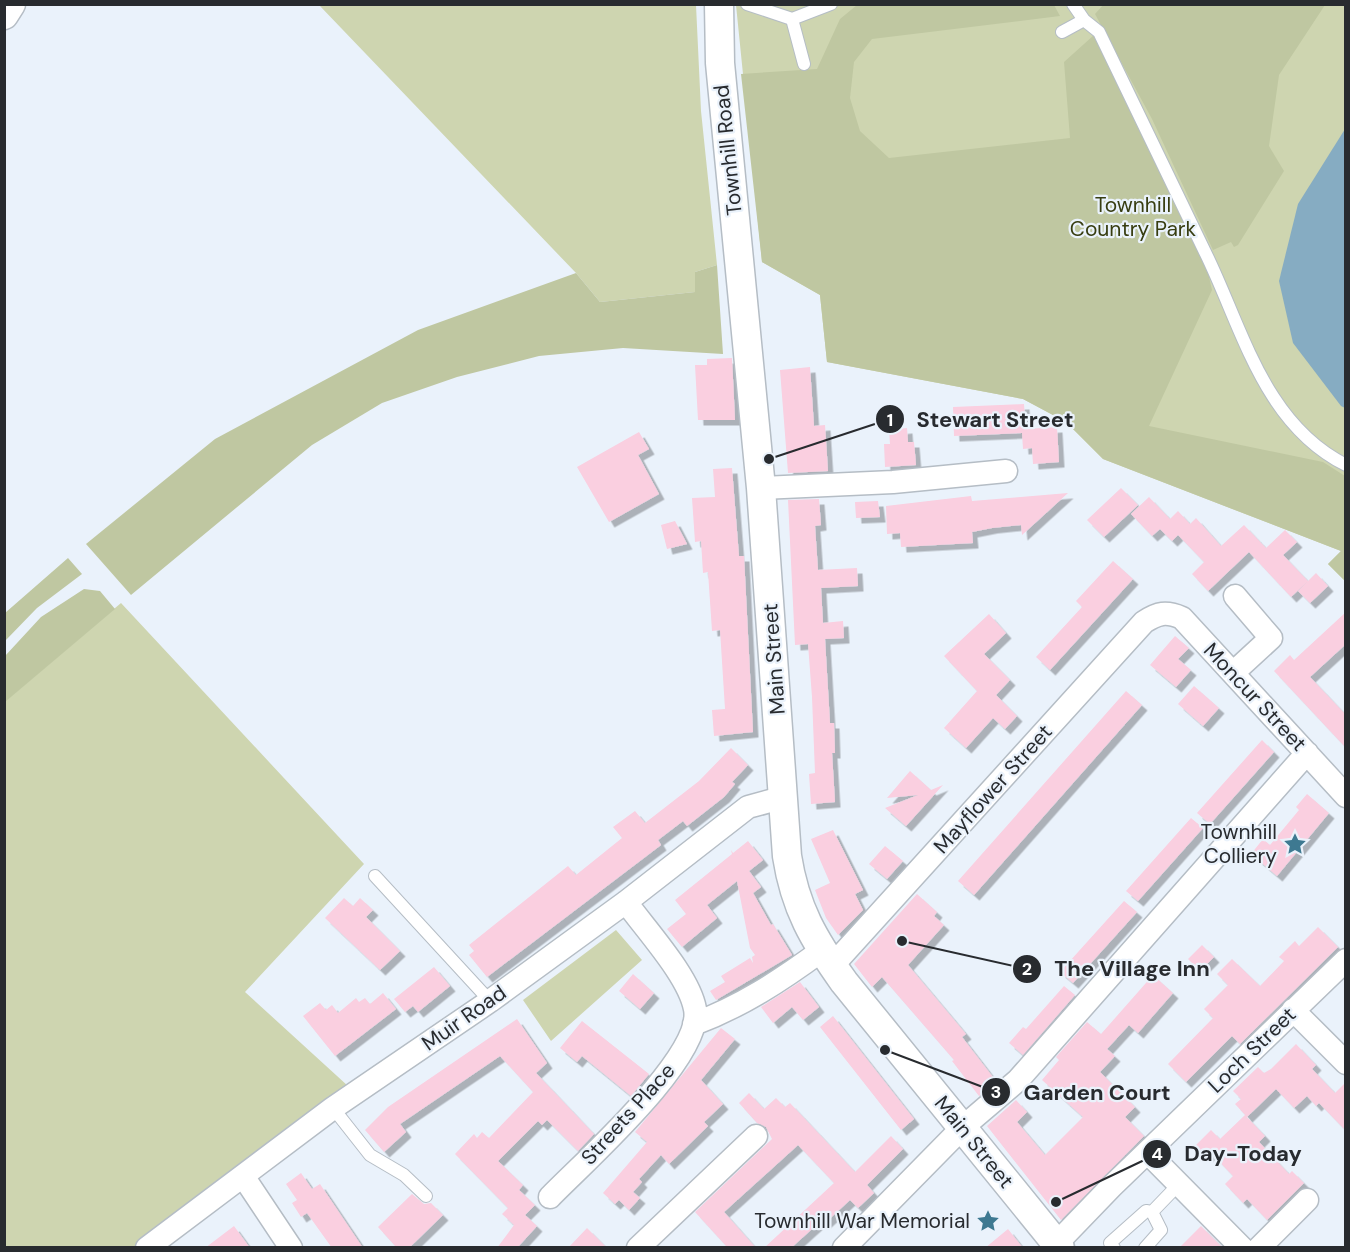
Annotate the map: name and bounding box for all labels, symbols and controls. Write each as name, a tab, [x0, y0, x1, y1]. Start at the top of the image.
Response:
street label: Townhill Road	[707, 83, 749, 217]
park label: Townhill Country Park	[1070, 191, 1197, 243]
callout: Stewart Street	[875, 399, 1086, 439]
text: Stewart Street	[917, 405, 1073, 434]
text: 1	[887, 408, 893, 432]
street label: Main Street	[756, 603, 792, 715]
street label: Moncur Street	[1197, 637, 1313, 757]
street label: Mayflower Street	[927, 718, 1059, 860]
place label: Townhill Colliery	[1200, 818, 1277, 870]
place icon: Townhill Colliery	[1282, 831, 1308, 857]
callout: The Village Inn	[1012, 949, 1222, 989]
text: The Village Inn	[1054, 954, 1210, 983]
text: 2	[1022, 957, 1032, 981]
street label: Muir Road	[416, 979, 512, 1057]
street label: Loch Street	[1202, 1001, 1302, 1099]
street label: Streets Place	[575, 1057, 681, 1171]
callout: Garden Court	[981, 1072, 1182, 1112]
text: Garden Court	[1024, 1078, 1170, 1107]
text: 3	[991, 1080, 1001, 1104]
street label: Main Street	[928, 1090, 1020, 1194]
callout: Day-Today	[1142, 1134, 1314, 1174]
text: Day-Today	[1184, 1139, 1302, 1168]
text: 4	[1151, 1142, 1163, 1166]
place label: Townhill War Memorial	[754, 1207, 970, 1235]
place icon: Townhill War Memorial	[975, 1208, 1001, 1234]

